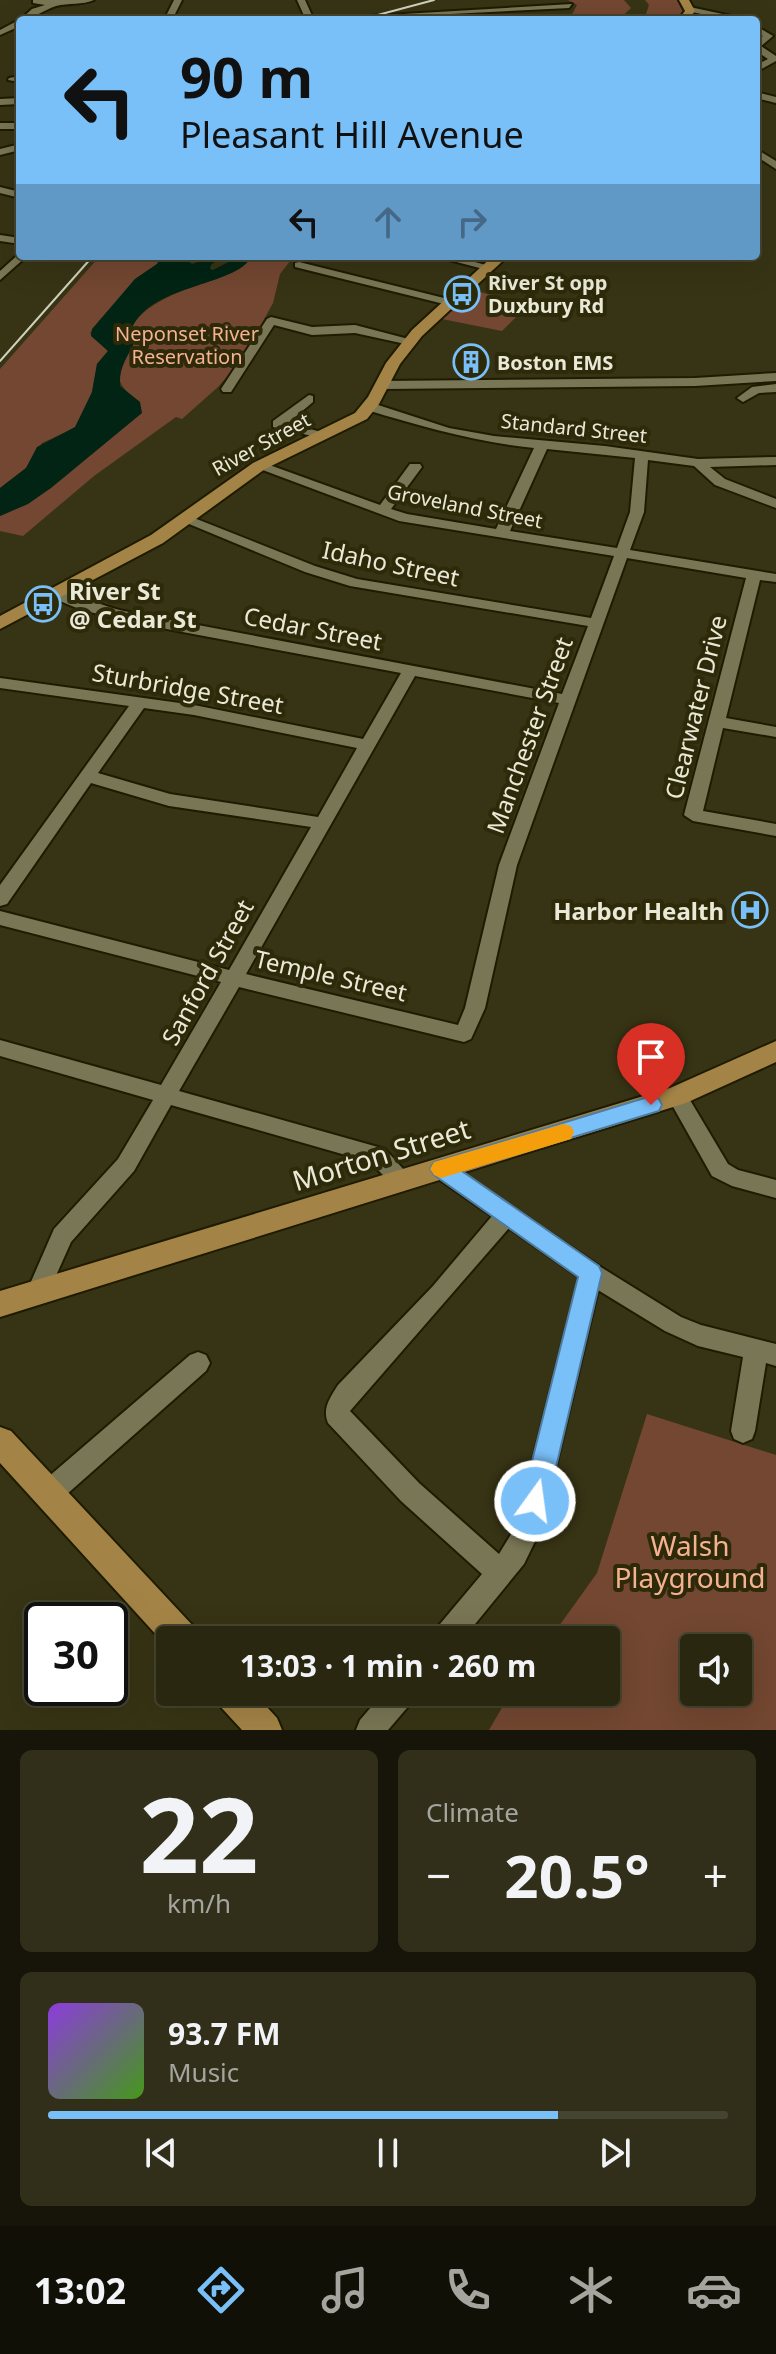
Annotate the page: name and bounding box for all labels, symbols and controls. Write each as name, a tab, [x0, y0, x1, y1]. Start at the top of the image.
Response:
text: 90 m	[180, 38, 313, 114]
icon: left	[48, 48, 152, 152]
text: Pleasant Hill Avenue	[180, 110, 524, 159]
icon: left	[282, 200, 326, 244]
icon: ahead	[366, 200, 410, 244]
icon: right	[450, 200, 494, 244]
place label: River St opp Duxbury Rd	[488, 269, 607, 319]
bus stop icon: River St opp Duxbury Rd	[443, 275, 481, 313]
park label: Neponset River Reservation	[115, 320, 259, 370]
building icon: Boston EMS	[452, 343, 490, 381]
place label: Boston EMS	[497, 349, 613, 376]
street label: River Street	[207, 406, 315, 482]
street label: Standard Street	[500, 407, 648, 449]
street label: Groveland Street	[385, 478, 545, 534]
street label: Idaho Street	[320, 532, 463, 594]
place label: River St @ Cedar St	[69, 574, 197, 635]
bus stop icon: River St @ Cedar St	[24, 585, 62, 623]
street label: Cedar Street	[241, 598, 385, 658]
street label: Clearwater Drive	[656, 612, 734, 802]
street label: Manchester Street	[478, 632, 580, 838]
street label: Sturbridge Street	[90, 655, 287, 721]
hospital icon: Harbor Health	[731, 891, 769, 929]
street label: Sanford Street	[153, 893, 261, 1051]
place label: Harbor Health	[553, 894, 724, 927]
street label: Temple Street	[252, 941, 411, 1009]
pin	[617, 1023, 685, 1105]
icon: arrive	[629, 1035, 673, 1079]
street label: Morton Street	[288, 1109, 474, 1199]
position arrow	[493, 1459, 577, 1543]
park label: Walsh Playground	[614, 1526, 766, 1596]
speed limit sign: 30	[24, 1602, 128, 1706]
map controls	[680, 1634, 752, 1706]
button: sound	[680, 1634, 752, 1706]
text: 13:03 · 1 min · 260 m	[240, 1645, 536, 1686]
text: 22	[140, 1762, 258, 1903]
text: Climate	[426, 1794, 519, 1830]
text: 20.5°	[504, 1834, 650, 1916]
text: −	[426, 1845, 451, 1905]
text: +	[703, 1845, 728, 1905]
text: km/h	[167, 1885, 231, 1921]
text: 93.7 FM	[168, 2013, 280, 2054]
text: Music	[168, 2054, 239, 2090]
icon: previous	[139, 2131, 183, 2175]
icon: pause	[366, 2131, 410, 2175]
icon: next	[593, 2131, 637, 2175]
icon: directions	[193, 2262, 249, 2318]
icon: music	[317, 2262, 373, 2318]
icon: phone	[440, 2262, 496, 2318]
icon: climate	[563, 2262, 619, 2318]
icon: car	[686, 2262, 742, 2318]
text: 13:02	[34, 2266, 126, 2315]

